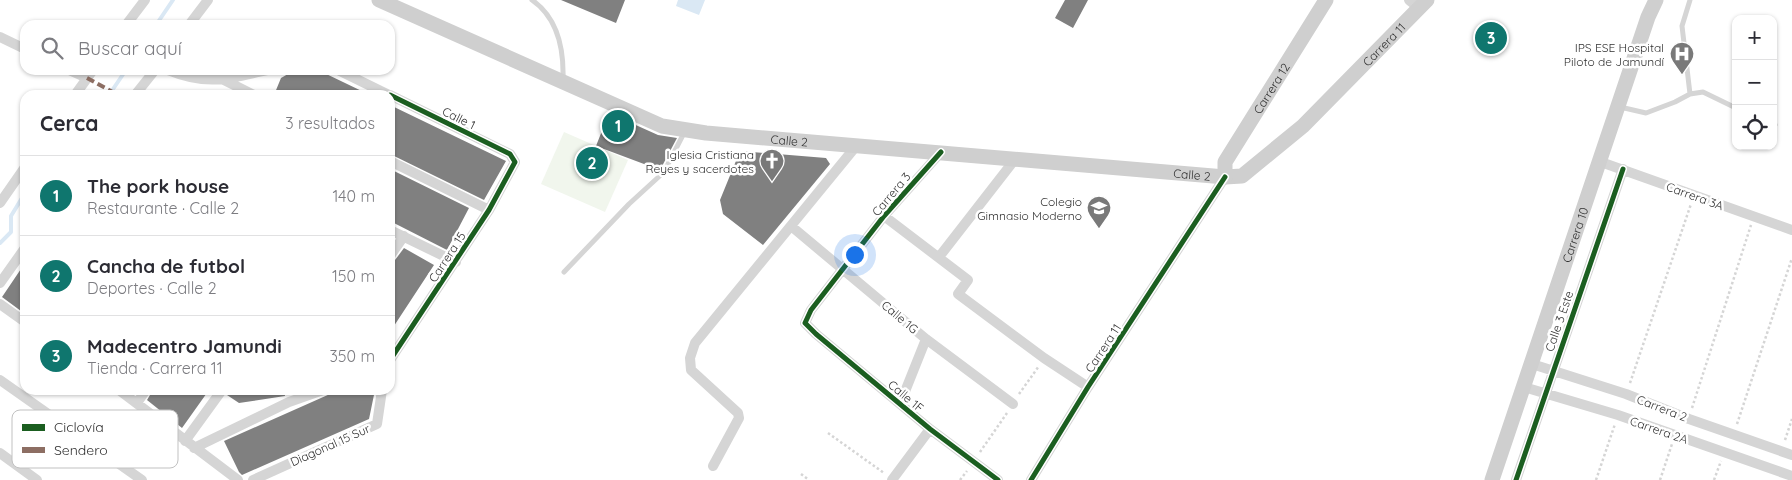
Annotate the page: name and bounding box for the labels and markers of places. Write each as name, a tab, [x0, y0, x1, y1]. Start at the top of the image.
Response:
pin: 3	[1475, 19, 1507, 57]
place label: IPS ESE Hospital Piloto de Jamundí	[1564, 40, 1664, 69]
hospital icon: IPS ESE Hospital Piloto de Jamundí	[1669, 41, 1695, 75]
pin: 1	[602, 107, 634, 145]
pin: 2	[576, 144, 608, 182]
place label: Iglesia Cristiana Reyes y sacerdotes	[645, 147, 754, 176]
church icon: Iglesia Cristiana Reyes y sacerdotes	[759, 148, 785, 182]
place label: Colegio Gimnasio Moderno	[977, 194, 1082, 223]
school or university icon: Colegio Gimnasio Moderno	[1086, 195, 1112, 229]

